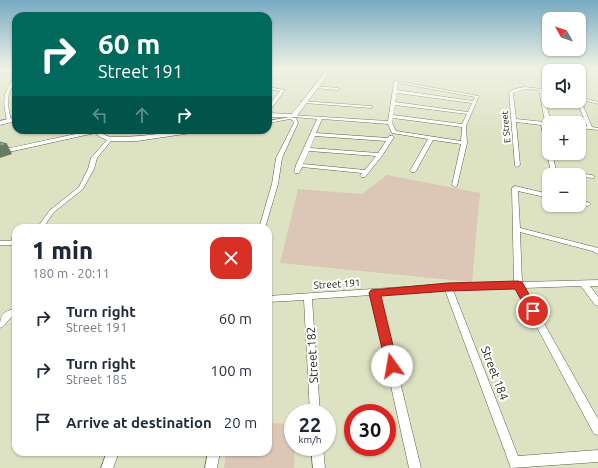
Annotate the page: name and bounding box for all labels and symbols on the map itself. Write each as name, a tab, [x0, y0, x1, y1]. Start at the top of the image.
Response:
north arrow	[542, 12, 586, 56]
street label: E Street	[500, 110, 512, 143]
street label: Street 191	[313, 277, 361, 291]
pin	[516, 294, 550, 328]
street label: Street 182	[304, 326, 320, 384]
street label: Street 184	[479, 344, 511, 402]
position arrow	[371, 345, 413, 387]
speed limit sign: 30	[344, 404, 396, 456]

